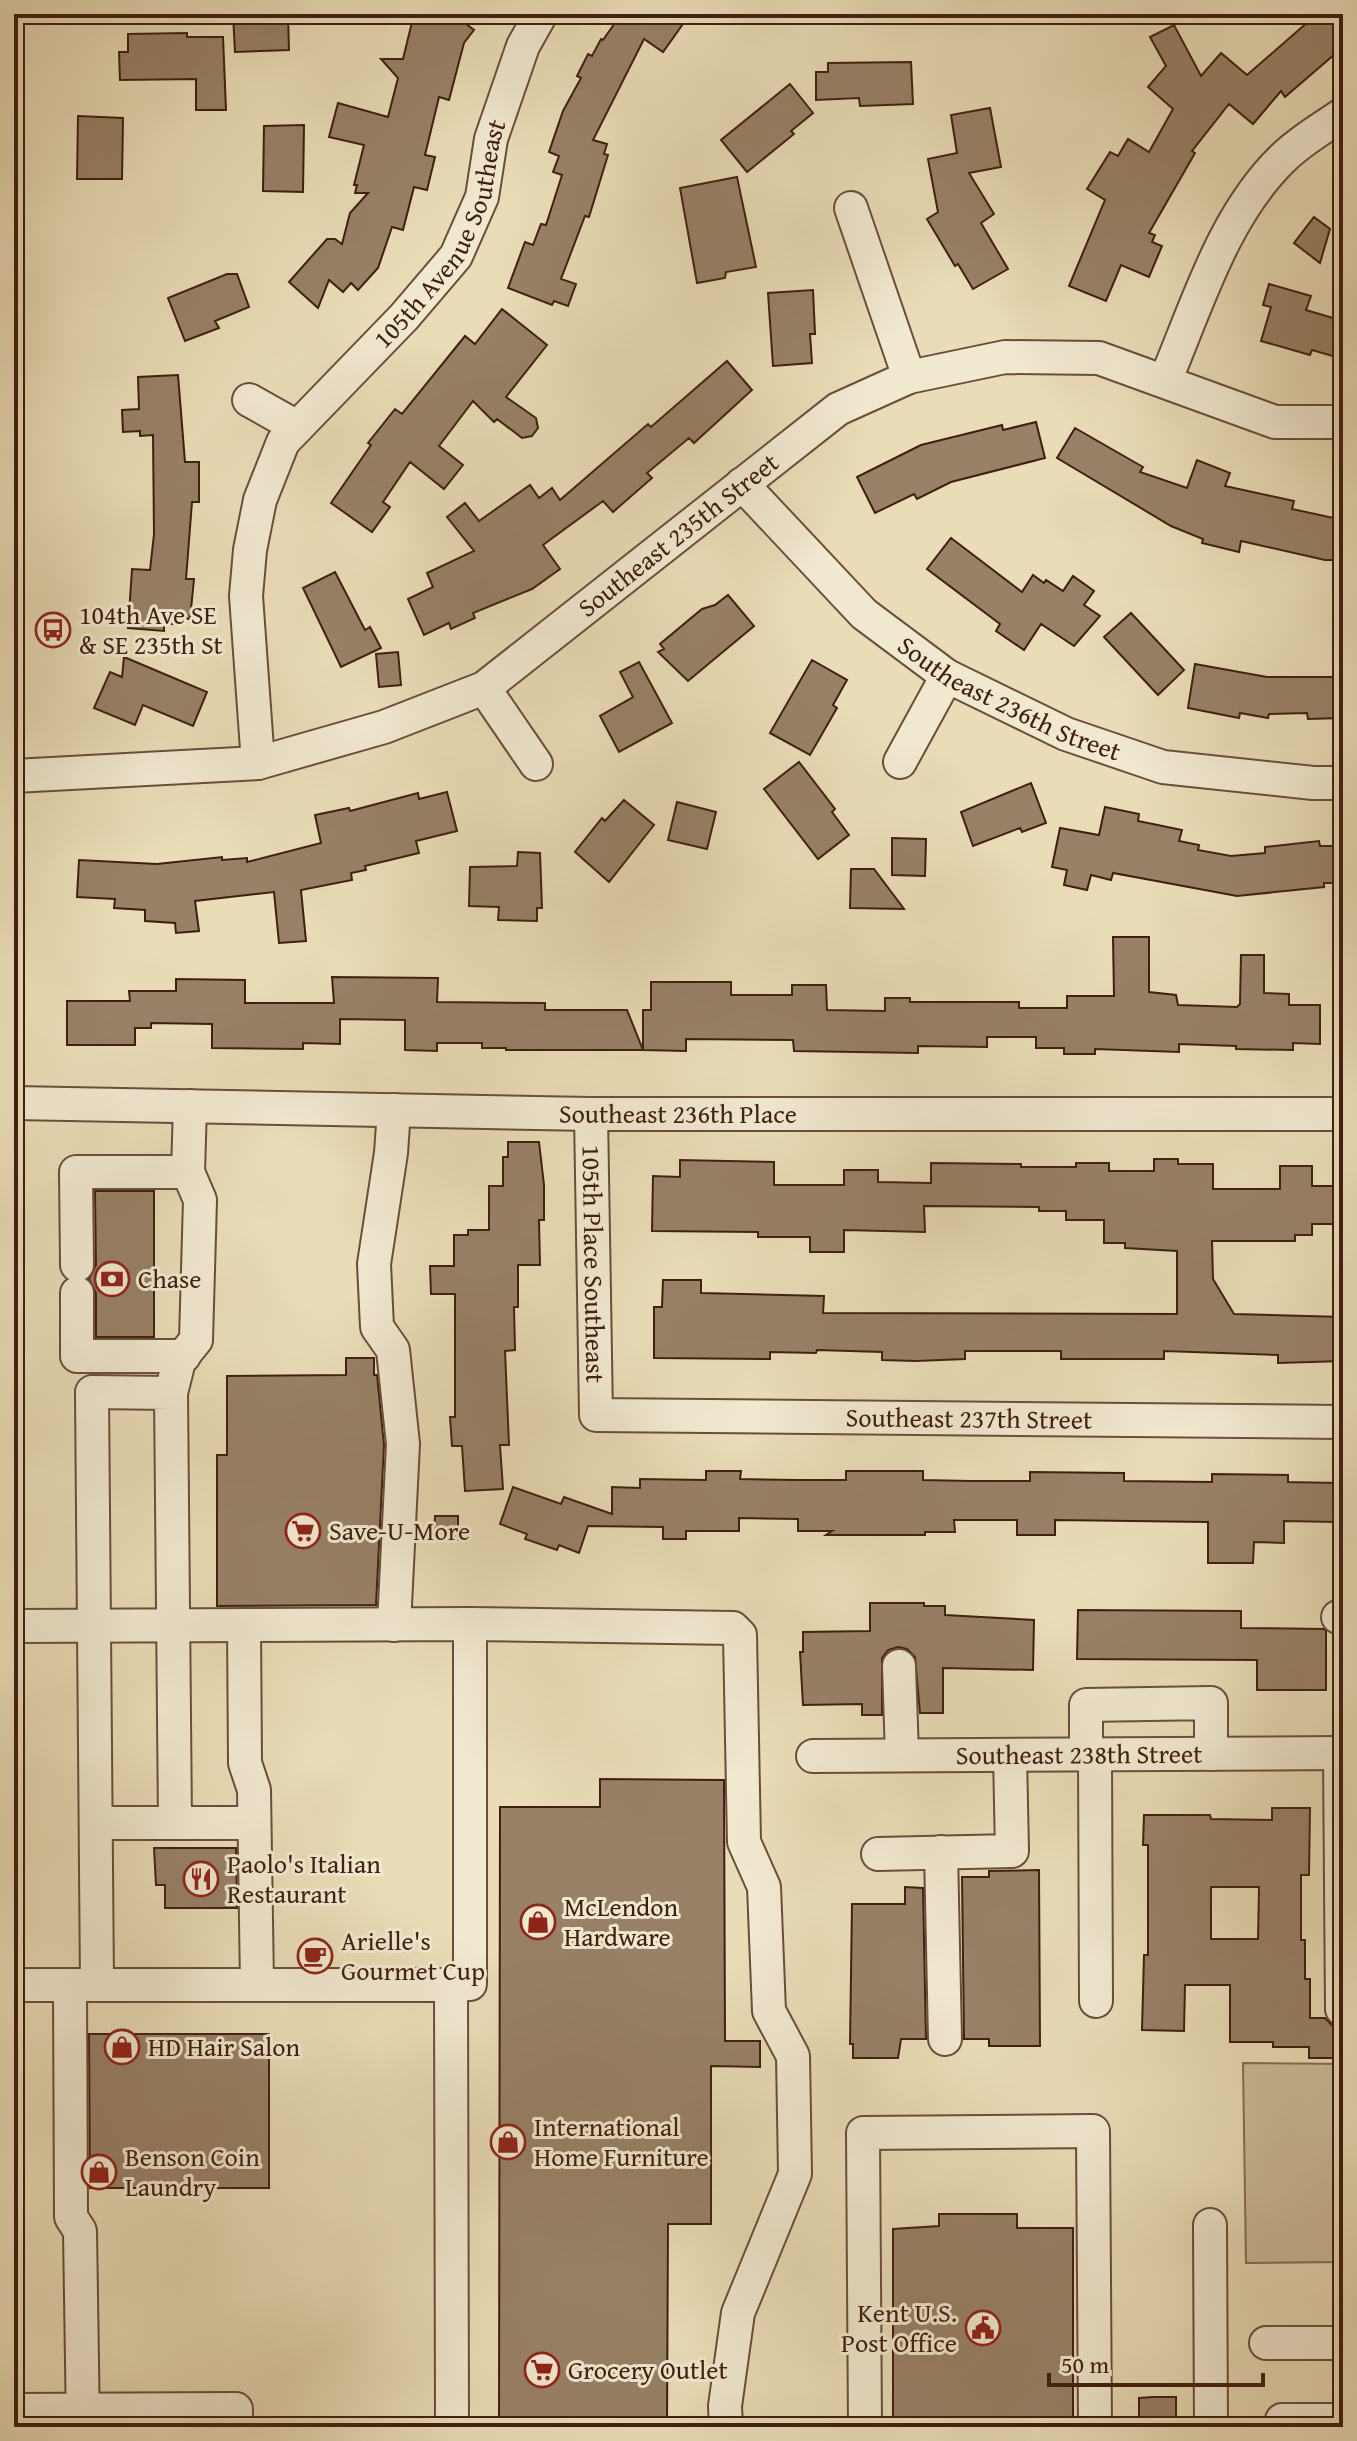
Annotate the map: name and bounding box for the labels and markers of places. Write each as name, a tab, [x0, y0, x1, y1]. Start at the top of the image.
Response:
place label: 104th Ave SE & SE 235th St	[79, 595, 223, 664]
bus stop icon: 104th Ave SE & SE 235th St	[34, 611, 72, 649]
place label: Chase	[138, 1259, 202, 1298]
bank icon: Chase	[93, 1260, 131, 1298]
place label: Save-U-More	[329, 1511, 470, 1550]
supermarket icon: Save-U-More	[284, 1512, 322, 1550]
place label: Paolo's Italian Restaurant	[227, 1844, 381, 1913]
restaurant icon: Paolo's Italian Restaurant	[182, 1860, 220, 1898]
place label: McLendon Hardware	[564, 1887, 678, 1956]
shop icon: McLendon Hardware	[519, 1903, 557, 1941]
place label: Arielle's Gourmet Cup	[341, 1921, 485, 1990]
cafe icon: Arielle's Gourmet Cup	[296, 1937, 334, 1975]
place label: HD Hair Salon	[148, 2027, 301, 2066]
shop icon: HD Hair Salon	[103, 2028, 141, 2066]
place label: International Home Furniture	[534, 2107, 709, 2176]
shop icon: International Home Furniture	[489, 2123, 527, 2161]
place label: Benson Coin Laundry	[125, 2137, 260, 2206]
shop icon: Benson Coin Laundry	[80, 2153, 118, 2191]
place label: Kent U.S. Post Office	[841, 2293, 957, 2362]
public building icon: Kent U.S. Post Office	[964, 2309, 1002, 2347]
place label: Grocery Outlet	[568, 2350, 728, 2389]
supermarket icon: Grocery Outlet	[523, 2351, 561, 2389]

